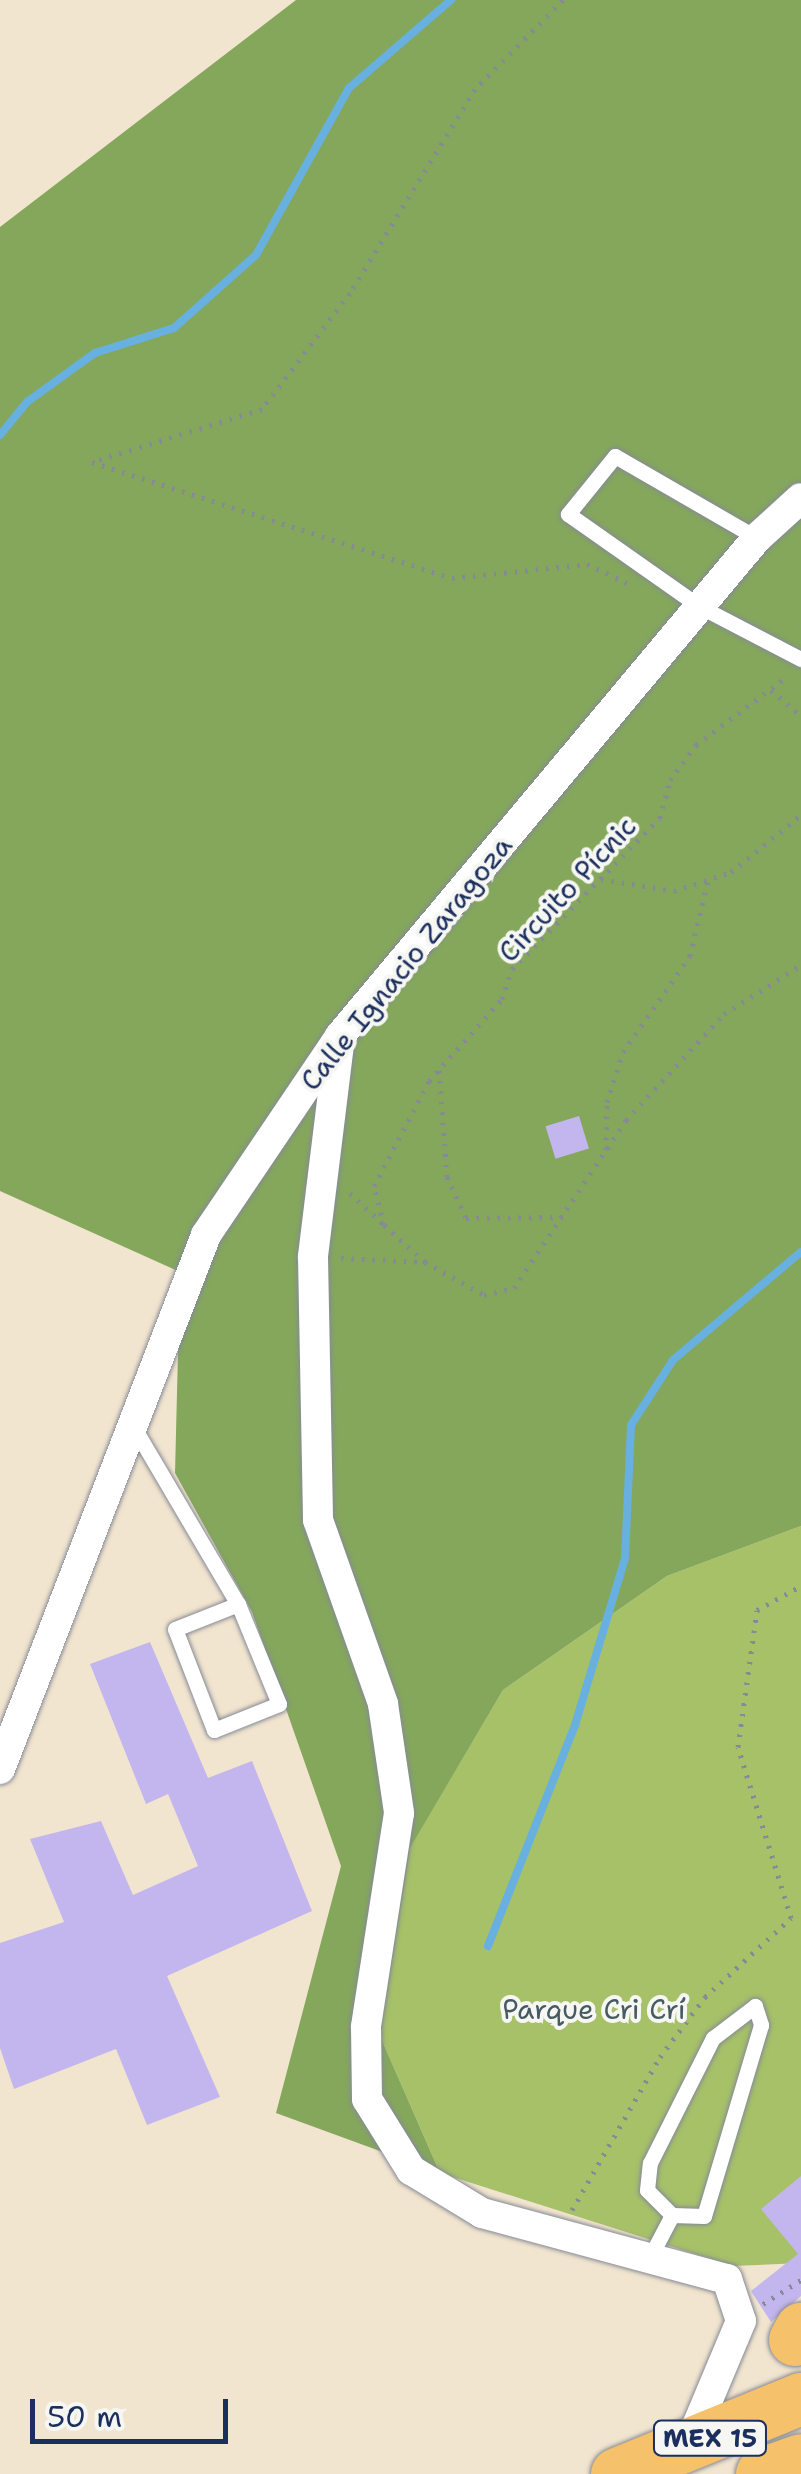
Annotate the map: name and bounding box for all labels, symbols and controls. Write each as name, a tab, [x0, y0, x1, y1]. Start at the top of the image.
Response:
street label: Circuito Pícnic	[491, 809, 643, 969]
street label: Calle Ignacio Zaragoza	[293, 829, 519, 1097]
park label: Parque Cri Crí	[502, 1992, 686, 2026]
scale bar	[35, 2379, 232, 2441]
text: 50 m	[47, 2396, 122, 2437]
road number: MEX 15	[652, 2418, 768, 2458]

